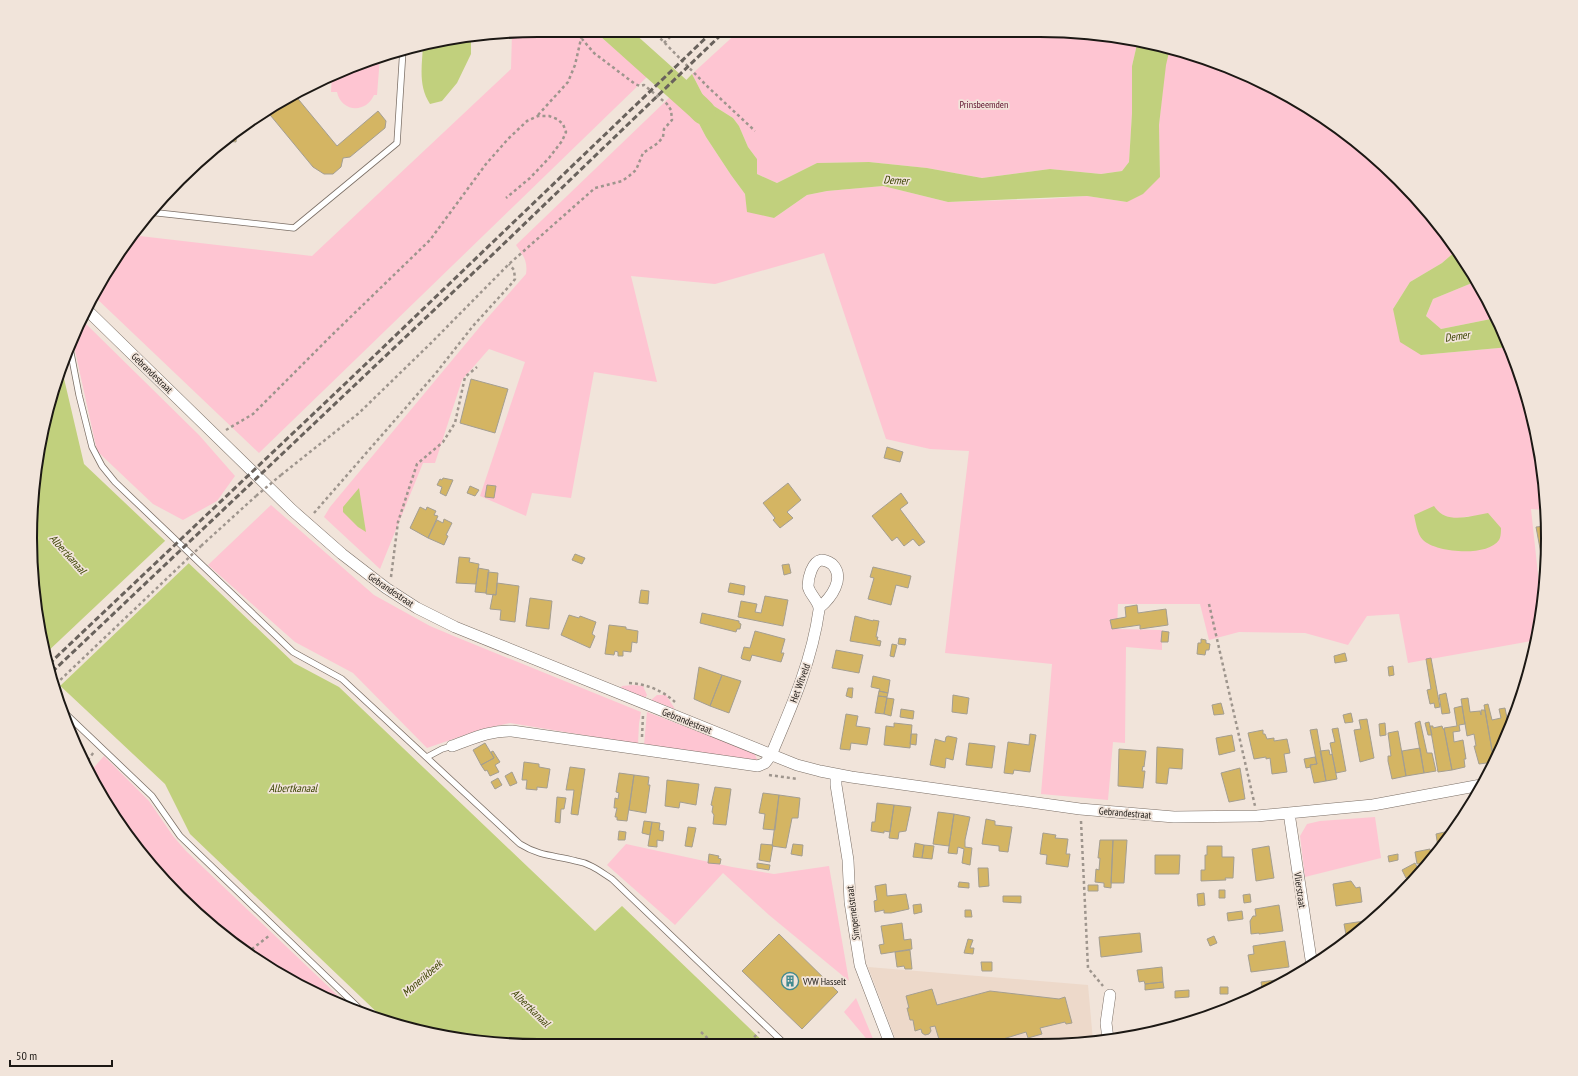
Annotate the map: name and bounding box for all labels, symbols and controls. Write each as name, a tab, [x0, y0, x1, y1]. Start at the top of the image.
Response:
park label: Prinsbeemden	[960, 98, 1008, 111]
water label: Demer	[883, 172, 911, 188]
water label: Demer	[1444, 327, 1472, 345]
street label: Gebrandestraat	[129, 350, 176, 396]
water label: Albertkanaal	[47, 531, 90, 578]
street label: Gebrandestraat	[366, 570, 417, 610]
street label: Het Witveld	[787, 662, 813, 704]
street label: Gebrandestraat	[660, 705, 714, 737]
water label: Albertkanaal	[269, 781, 319, 795]
street label: Gebrandestraat	[1098, 804, 1152, 822]
street label: Vlierstraat	[1291, 870, 1309, 909]
street label: Simpernelstraat	[843, 885, 863, 941]
water label: Monerikbeek	[399, 956, 446, 999]
building icon: VVW Hasselt	[780, 971, 800, 991]
place label: VVW Hasselt	[802, 975, 846, 988]
water label: Albertkanaal	[509, 986, 554, 1031]
scale bar	[10, 1042, 112, 1068]
text: 50 m	[16, 1048, 37, 1063]

